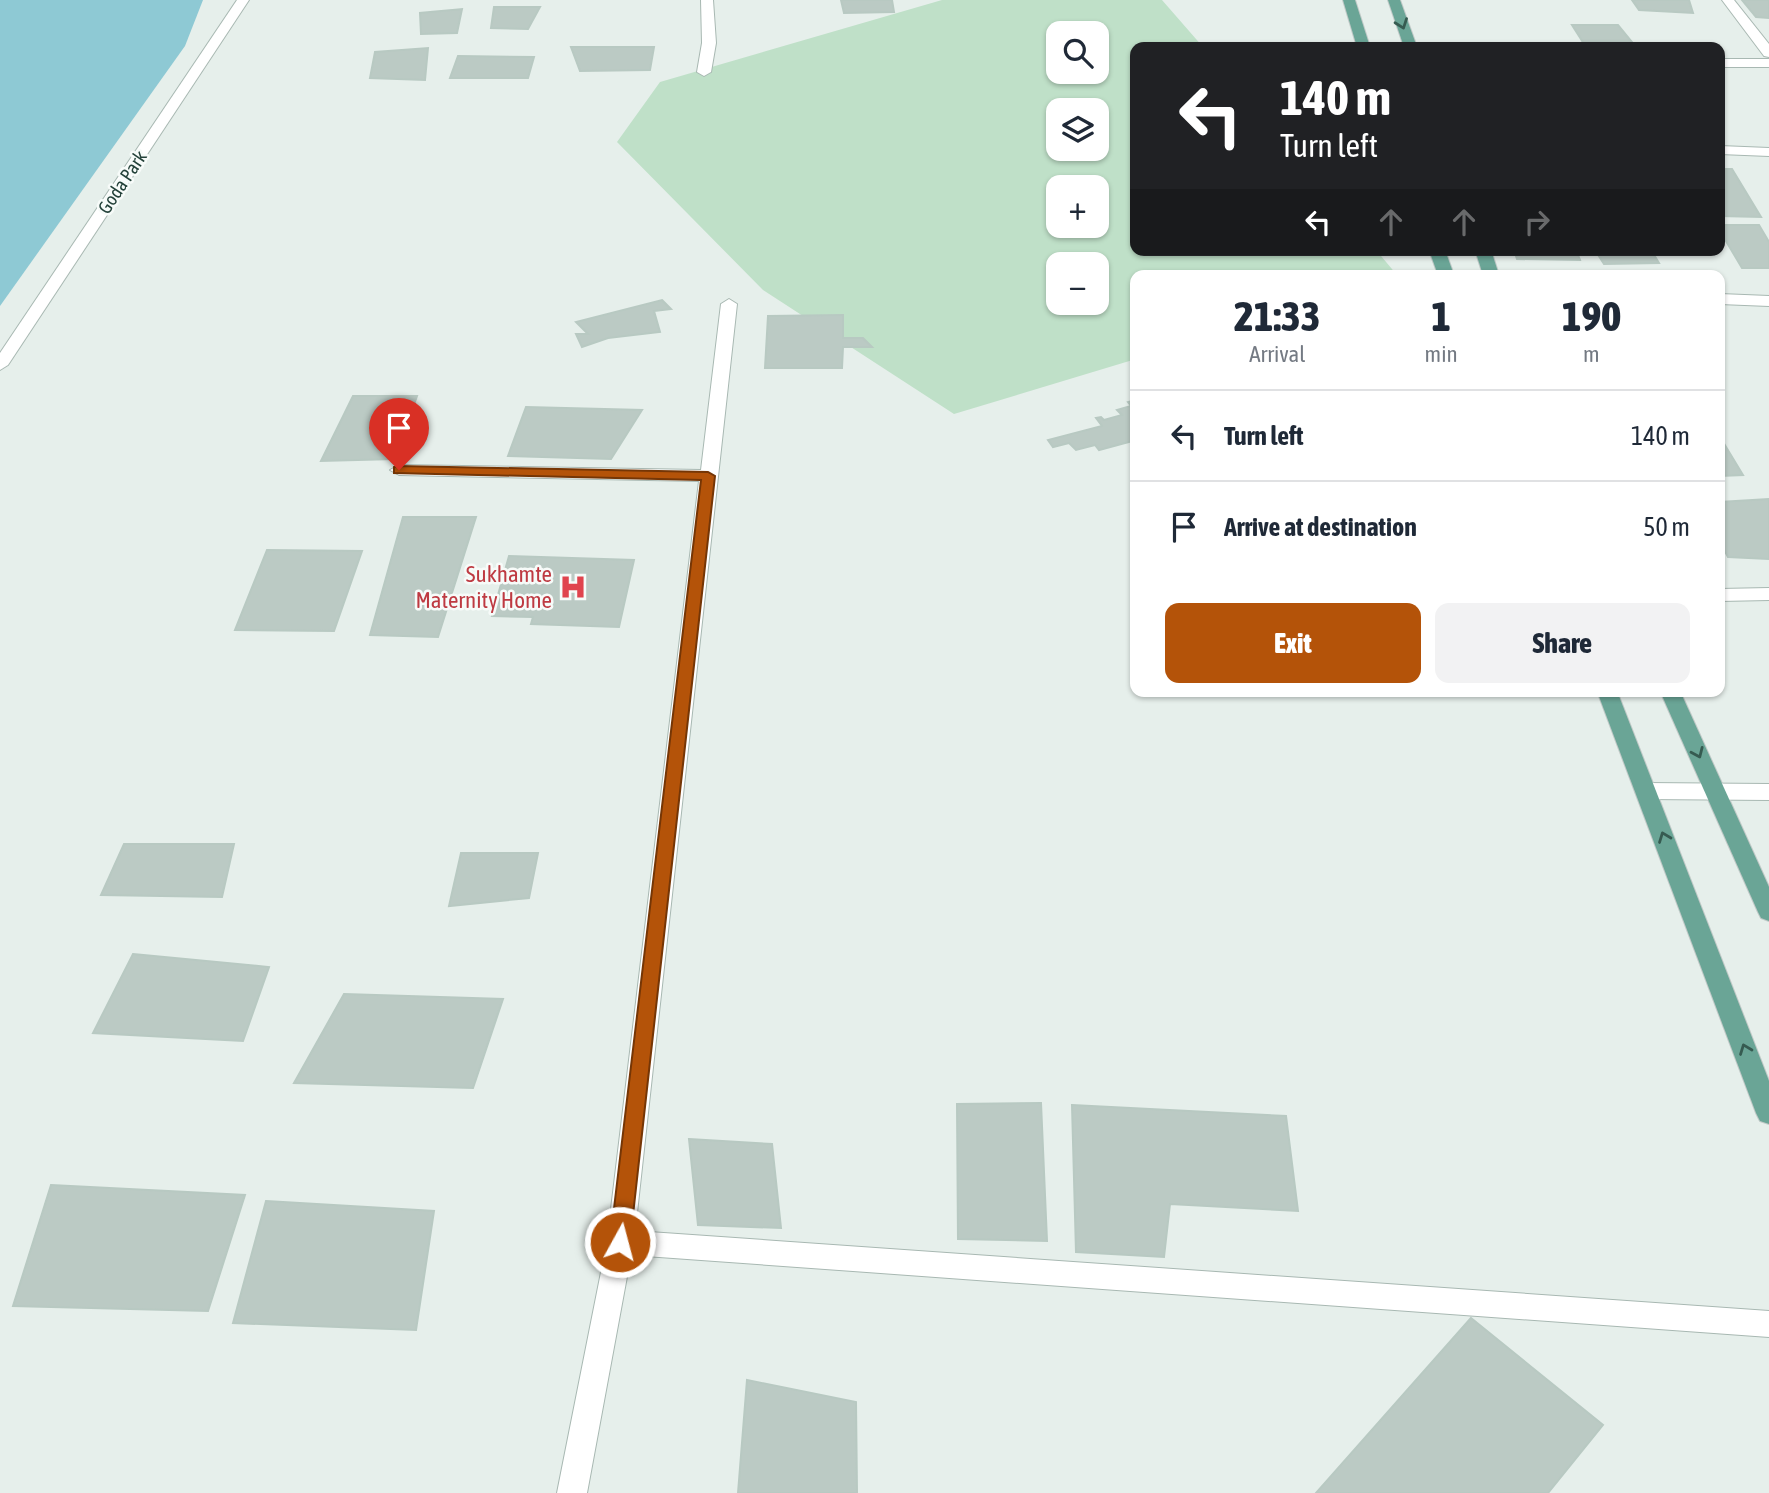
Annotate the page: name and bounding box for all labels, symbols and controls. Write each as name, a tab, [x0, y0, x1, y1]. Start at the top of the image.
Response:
one-way arrow	[1394, 17, 1408, 29]
map controls	[1046, 21, 1109, 315]
button: search	[1046, 21, 1109, 84]
text: 140 m	[1280, 69, 1391, 125]
icon: left	[1165, 70, 1256, 161]
button: layers	[1046, 98, 1109, 161]
text: Turn left	[1280, 127, 1378, 164]
street label: Goda Park	[93, 146, 151, 218]
button: +	[1046, 175, 1109, 238]
icon: left	[1299, 203, 1337, 241]
icon: ahead	[1372, 203, 1410, 241]
icon: ahead	[1445, 203, 1483, 241]
icon: right	[1518, 203, 1556, 241]
button: −	[1046, 252, 1109, 315]
text: 21:33	[1234, 292, 1321, 340]
text: 1	[1431, 292, 1451, 340]
text: 190	[1562, 292, 1621, 340]
text: Arrival	[1249, 341, 1305, 367]
text: min	[1425, 341, 1458, 367]
text: m	[1583, 341, 1600, 367]
pin	[369, 398, 429, 470]
icon: arrive	[380, 409, 418, 447]
icon: left	[1165, 417, 1203, 455]
text: Turn left	[1224, 421, 1304, 451]
text: 140 m	[1631, 421, 1690, 451]
icon: arrive	[1165, 508, 1203, 546]
text: Arrive at destination	[1224, 512, 1417, 542]
text: 50 m	[1643, 512, 1690, 542]
place label: Sukhamte Maternity Home	[415, 561, 552, 613]
hospital icon: Sukhamte Maternity Home	[558, 572, 588, 602]
button: Exit	[1165, 603, 1421, 683]
button: Share	[1435, 603, 1690, 683]
one-way arrow	[1690, 746, 1704, 759]
one-way arrow	[1658, 831, 1672, 843]
one-way arrow	[1739, 1044, 1753, 1056]
position arrow	[583, 1205, 657, 1279]

